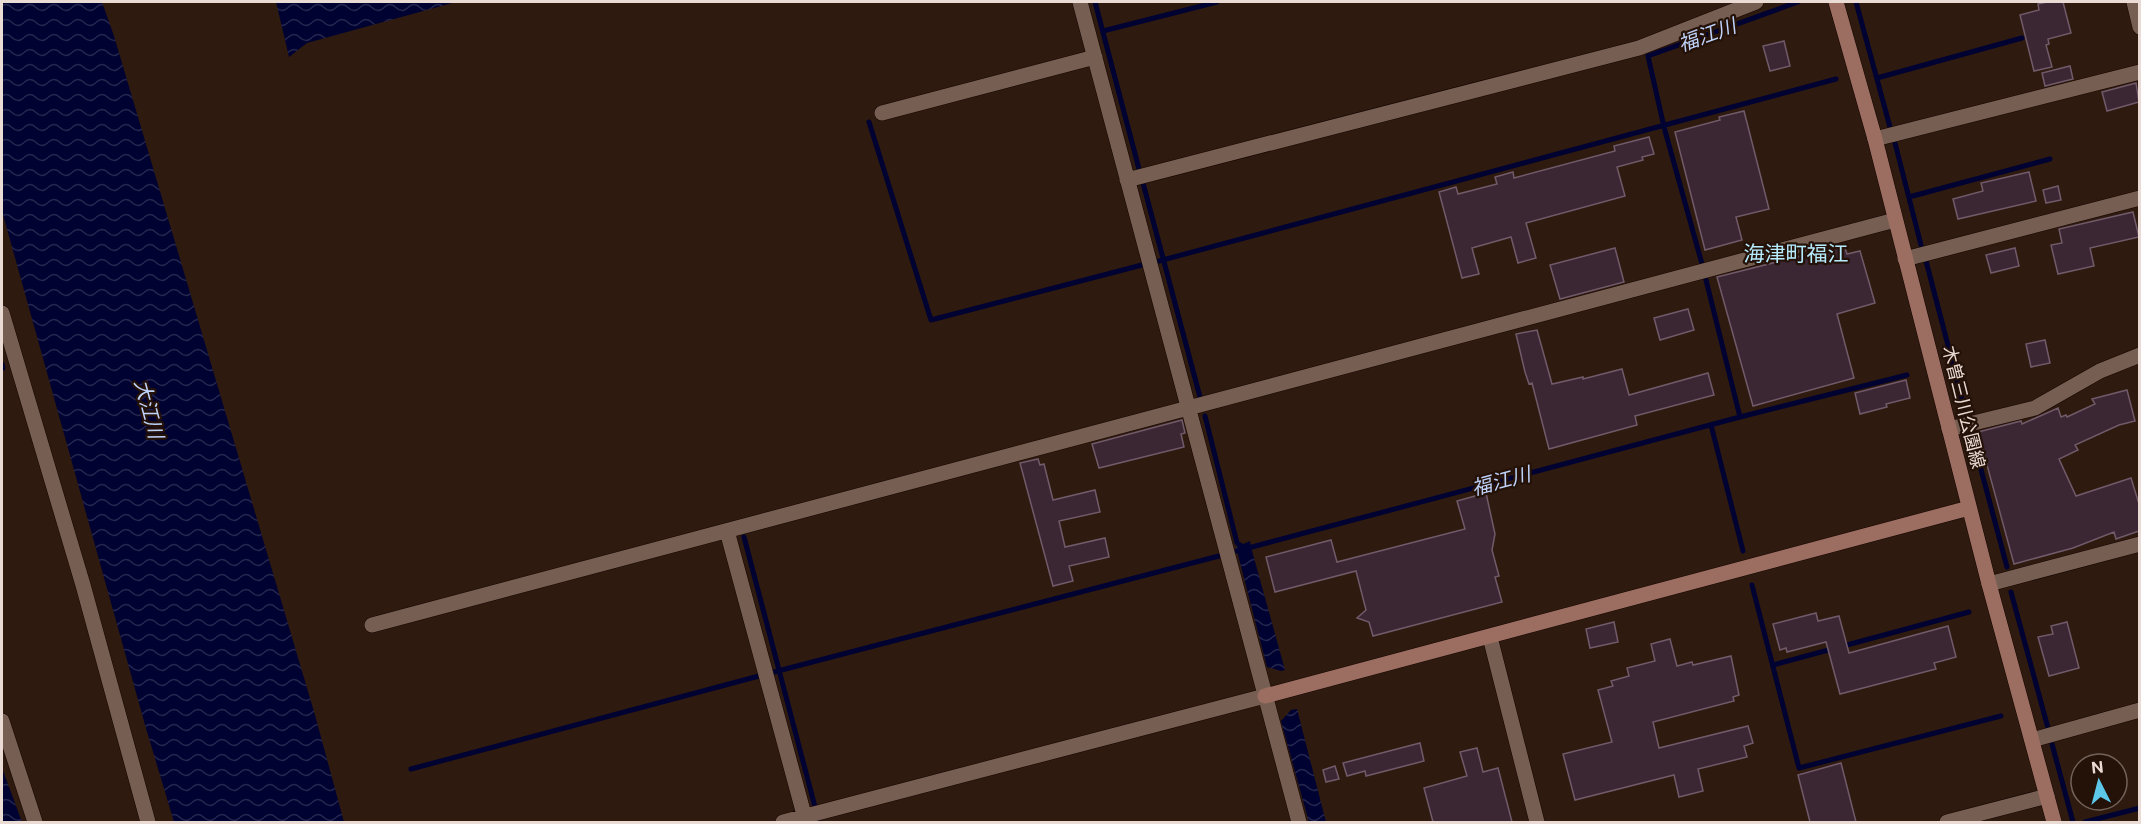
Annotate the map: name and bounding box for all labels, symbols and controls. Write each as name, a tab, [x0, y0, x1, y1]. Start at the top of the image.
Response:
water label: 福江川	[1675, 13, 1741, 57]
district label: 海津町福江	[1744, 241, 1849, 266]
street label: 木曽三川公園線	[1939, 343, 1989, 471]
water label: 大江川	[130, 377, 169, 443]
water label: 福江川	[1469, 461, 1535, 500]
north arrow	[2069, 752, 2129, 812]
text: N	[2090, 757, 2105, 778]

